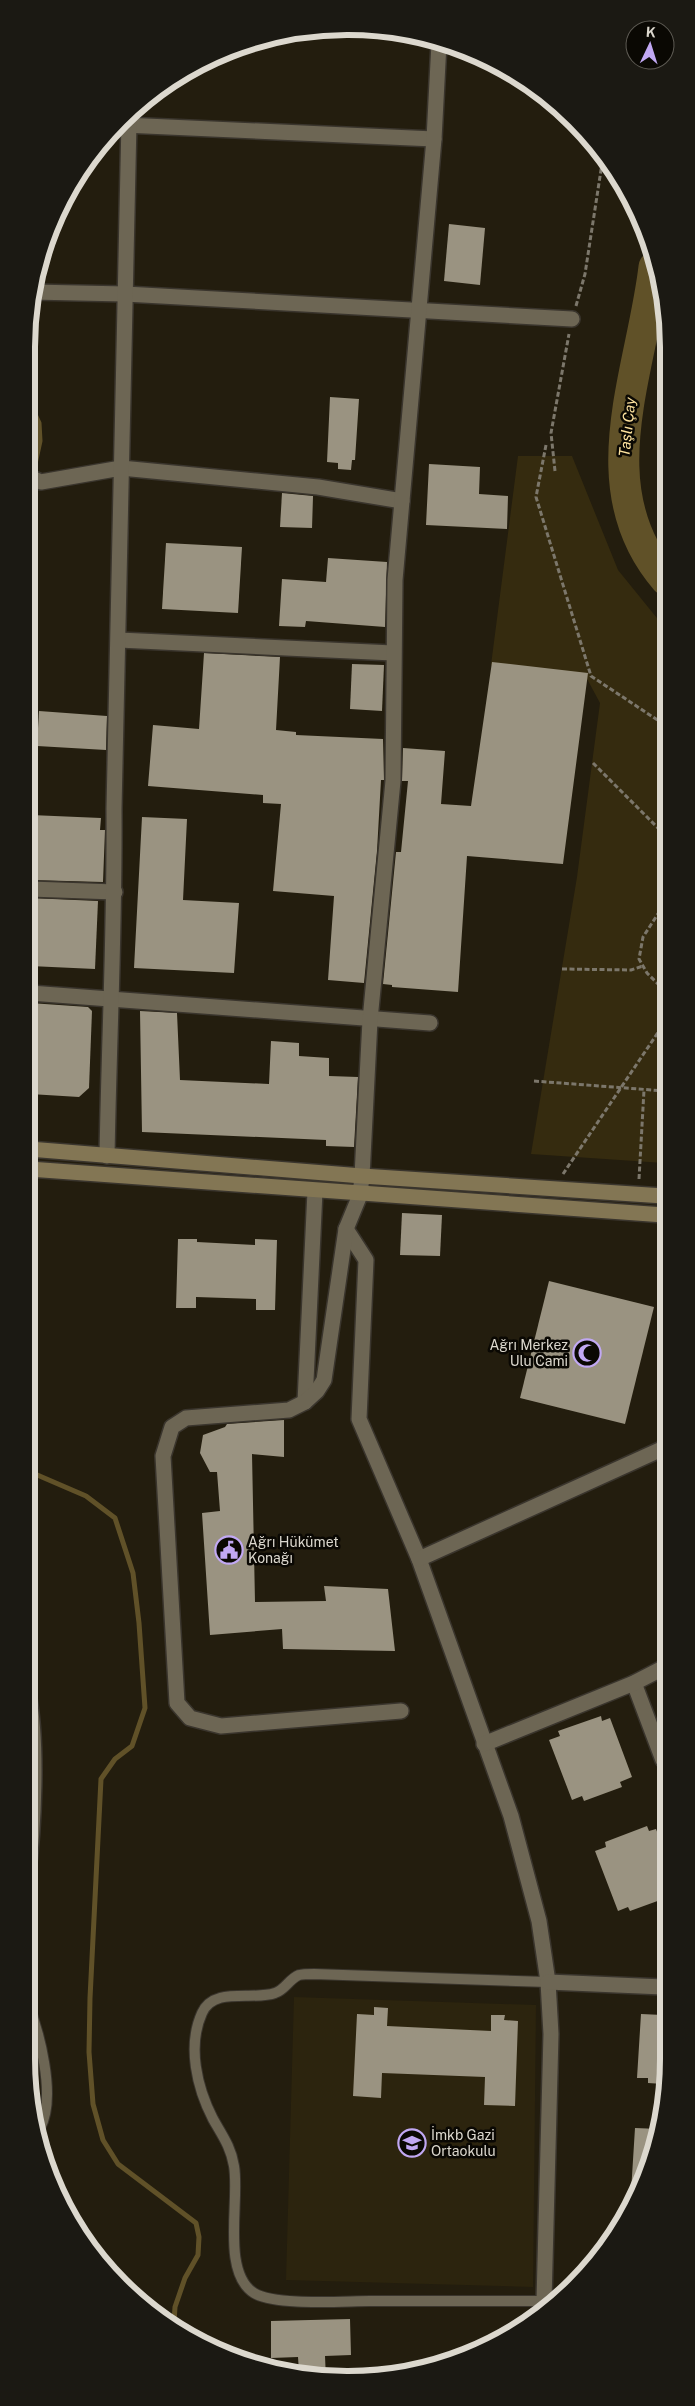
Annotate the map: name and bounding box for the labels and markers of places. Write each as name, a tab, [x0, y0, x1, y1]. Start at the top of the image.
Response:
place label: Ağrı Merkez Ulu Cami	[490, 1337, 568, 1369]
mosque icon: Ağrı Merkez Ulu Cami	[572, 1338, 602, 1368]
place label: Ağrı Hükümet Konağı	[248, 1534, 339, 1566]
public building icon: Ağrı Hükümet Konağı	[214, 1535, 244, 1565]
place label: İmkb Gazi Ortaokulu	[431, 2125, 496, 2159]
school or university icon: İmkb Gazi Ortaokulu	[397, 2128, 427, 2158]

